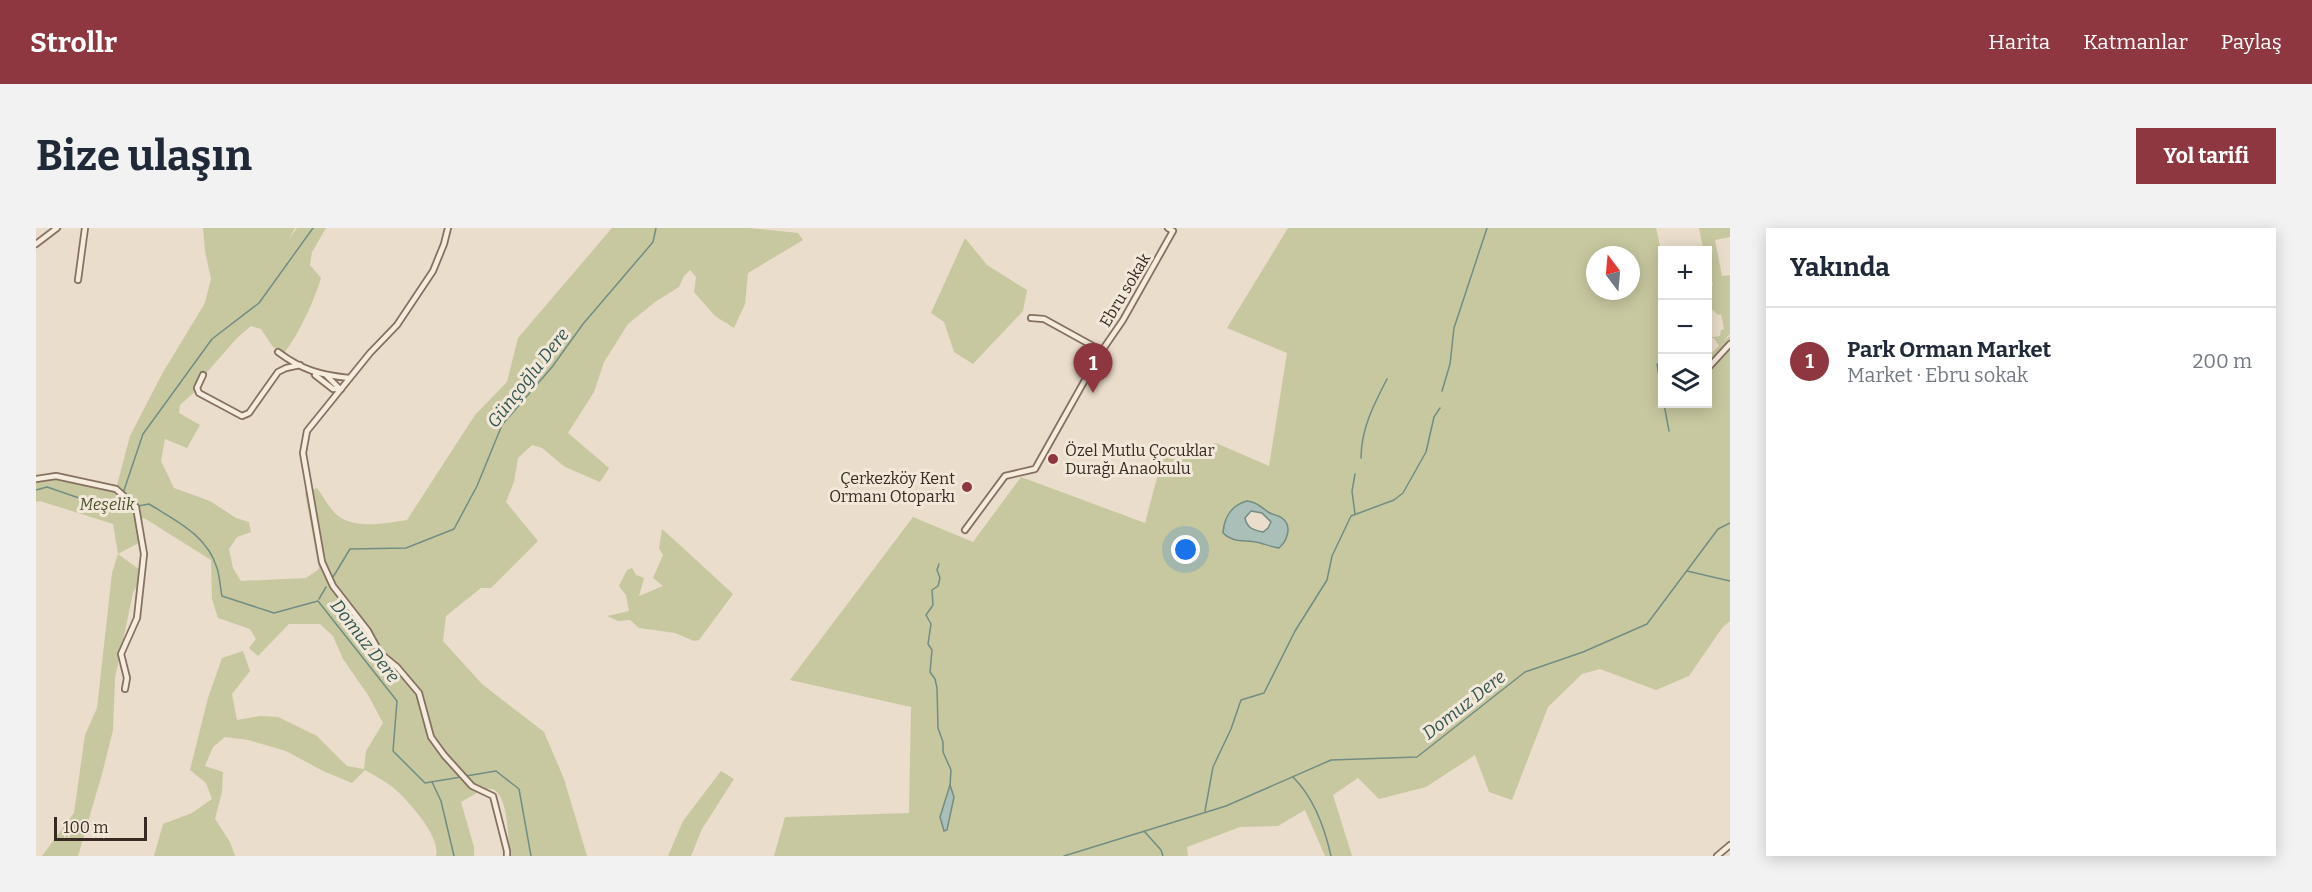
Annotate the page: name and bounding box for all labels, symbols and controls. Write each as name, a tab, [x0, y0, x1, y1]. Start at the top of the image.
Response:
text: Strollr	[30, 26, 117, 59]
text: Harita	[1988, 29, 2050, 55]
text: Katmanlar	[2083, 29, 2188, 55]
text: Paylaş	[2221, 29, 2282, 55]
button: Yol tarifi	[2136, 128, 2276, 184]
text: Bize ulaşın	[36, 131, 252, 181]
north arrow	[1586, 246, 1640, 300]
map controls	[1658, 246, 1712, 408]
button: +	[1658, 246, 1712, 300]
street label: Ebru sokak	[1096, 250, 1154, 330]
text: Yakında	[1790, 252, 1890, 283]
button: −	[1658, 300, 1712, 354]
water label: Günçoğlu Dere	[482, 324, 574, 432]
text: Park Orman Market	[1847, 336, 2051, 363]
pin: 1	[1074, 344, 1112, 393]
text: 1	[1805, 349, 1814, 373]
text: 200 m	[2192, 349, 2252, 373]
button: layers	[1658, 354, 1712, 408]
text: Market · Ebru sokak	[1847, 363, 2028, 387]
place label: Özel Mutlu Çocuklar Durağı Anaokulu	[1065, 441, 1215, 478]
marker: Özel Mutlu Çocuklar Durağı Anaokulu	[1046, 452, 1060, 466]
place label: Çerkezköy Kent Ormanı Otoparkı	[829, 469, 955, 506]
marker: Çerkezköy Kent Ormanı Otoparkı	[960, 480, 974, 494]
park label: Meşelik	[79, 495, 135, 514]
your location	[1171, 535, 1200, 564]
water label: Domuz Dere	[326, 595, 404, 687]
water label: Domuz Dere	[1418, 666, 1510, 744]
scale bar	[54, 814, 147, 842]
text: 100 m	[63, 818, 108, 837]

